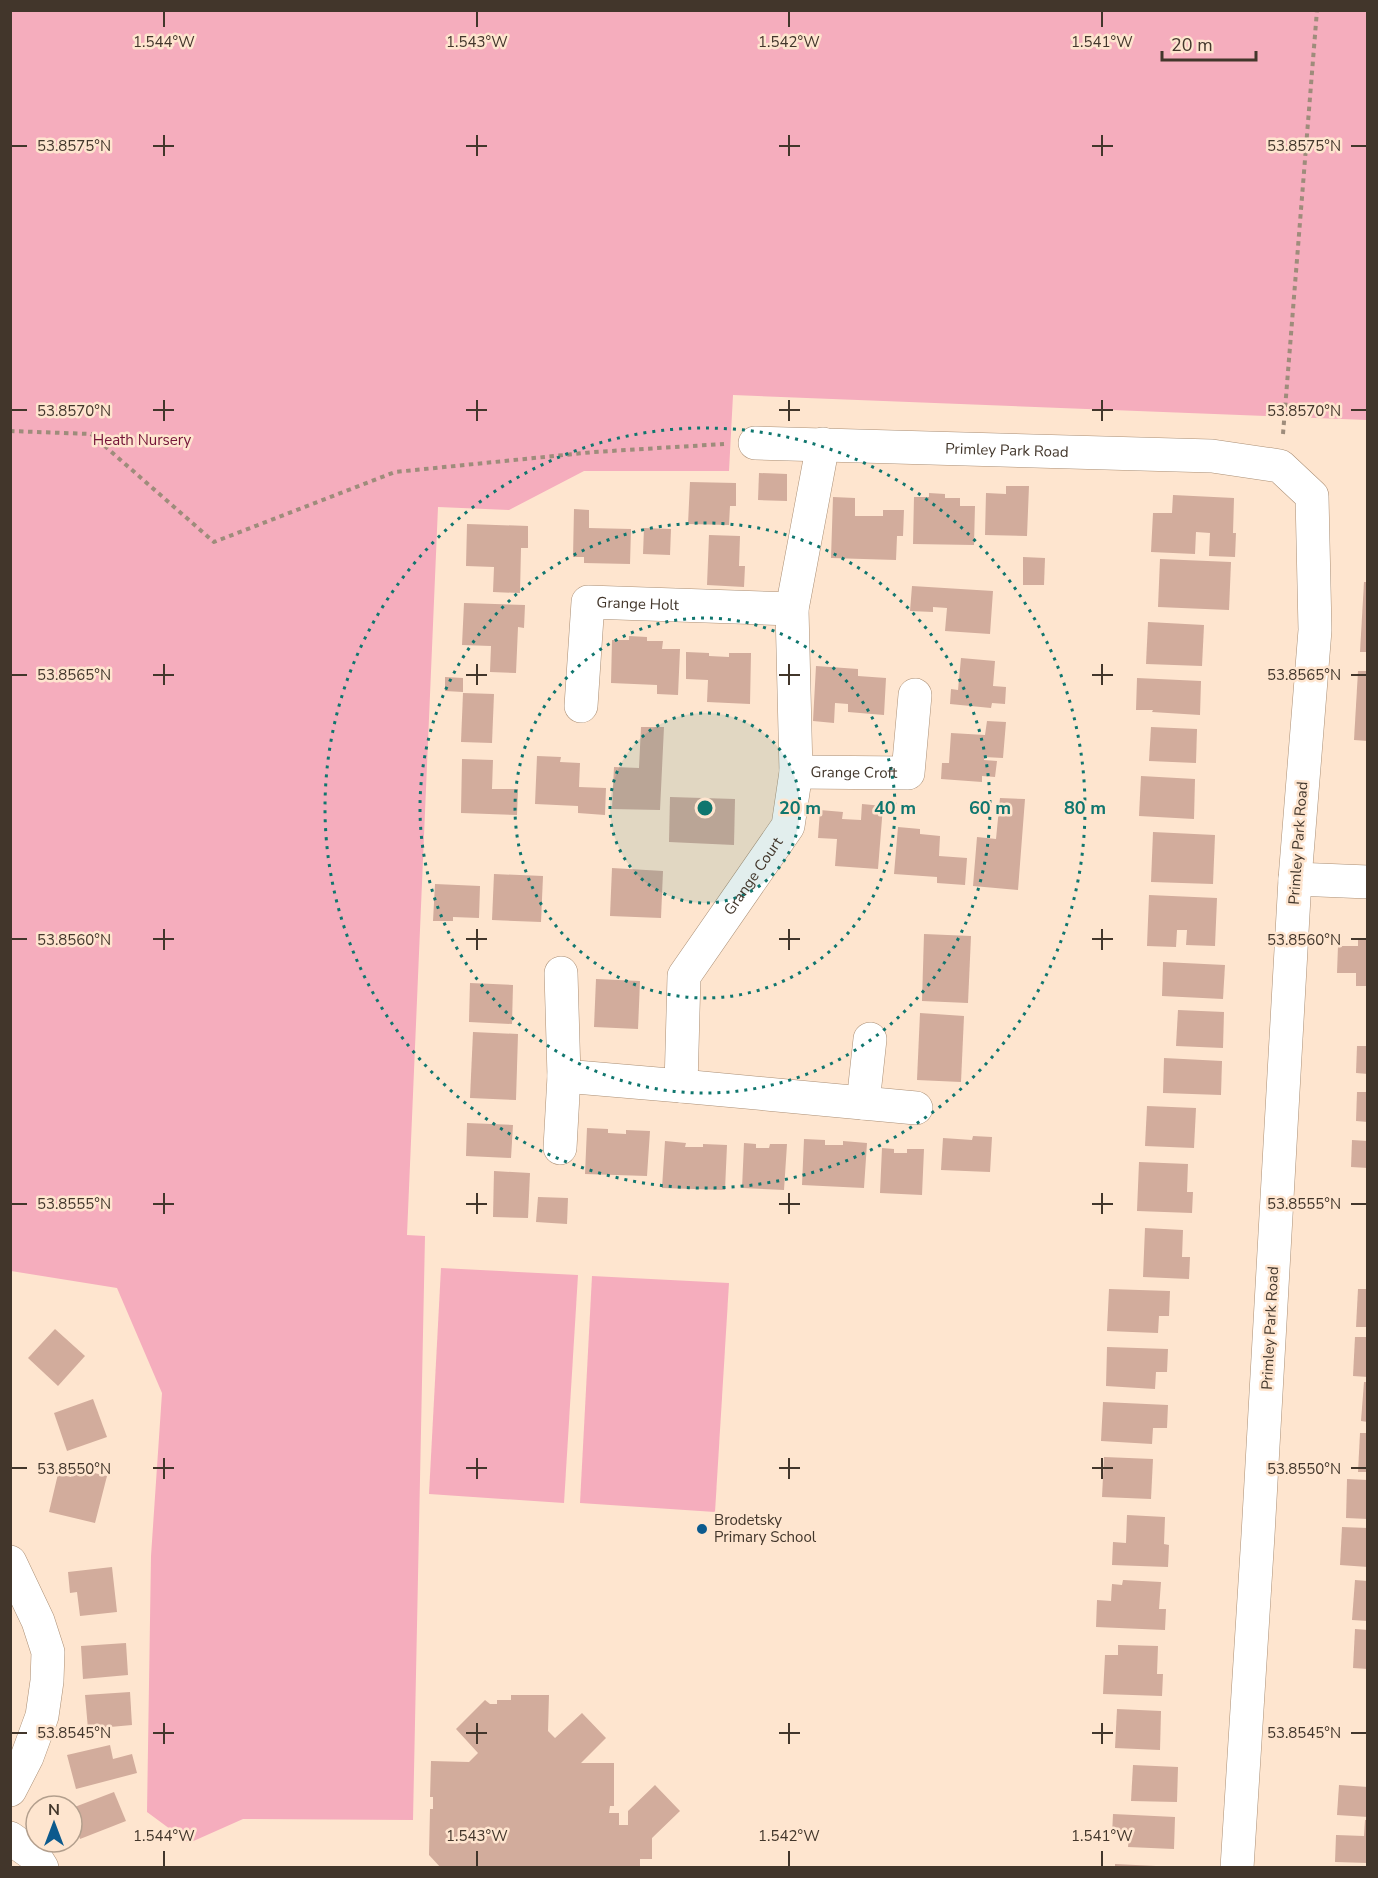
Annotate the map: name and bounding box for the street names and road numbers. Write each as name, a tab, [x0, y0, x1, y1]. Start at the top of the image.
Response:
street label: Primley Park Road	[945, 438, 1069, 462]
street label: Grange Holt	[596, 592, 680, 615]
street label: Grange Croft	[810, 762, 898, 783]
street label: Primley Park Road	[1284, 781, 1312, 905]
street label: Grange Court	[719, 833, 788, 919]
street label: Primley Park Road	[1257, 1266, 1283, 1390]

